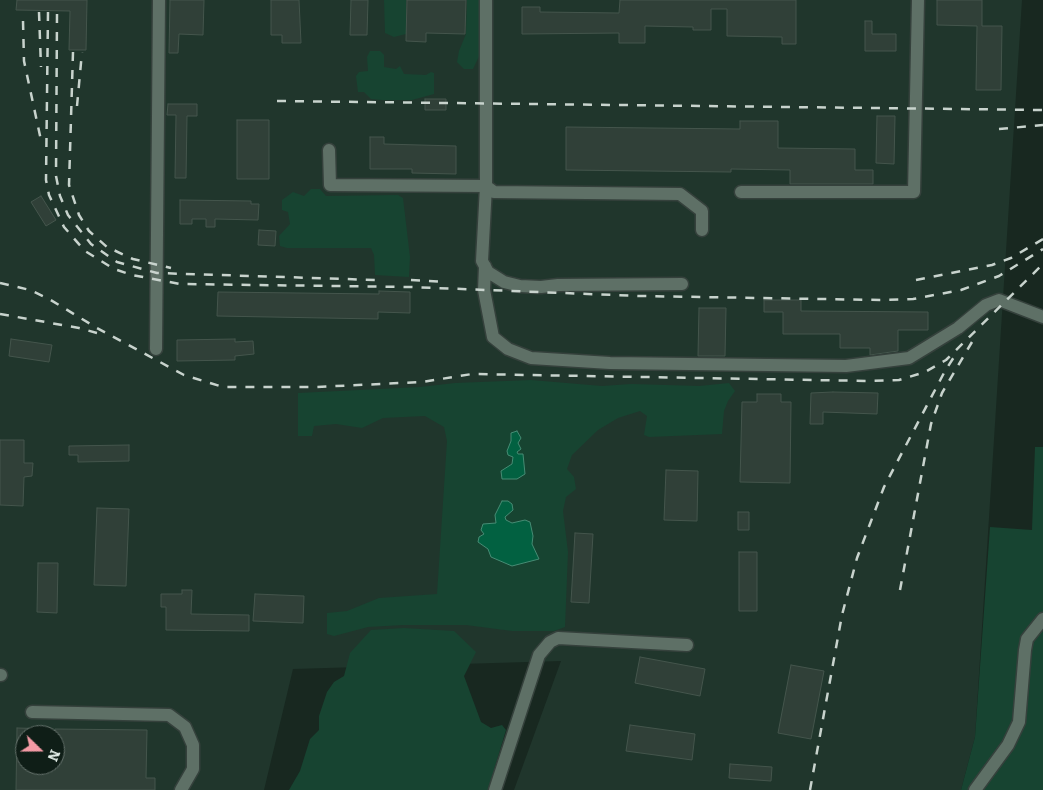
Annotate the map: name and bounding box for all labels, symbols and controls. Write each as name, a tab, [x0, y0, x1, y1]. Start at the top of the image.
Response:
north arrow	[15, 725, 65, 775]
text: N	[44, 747, 63, 764]

